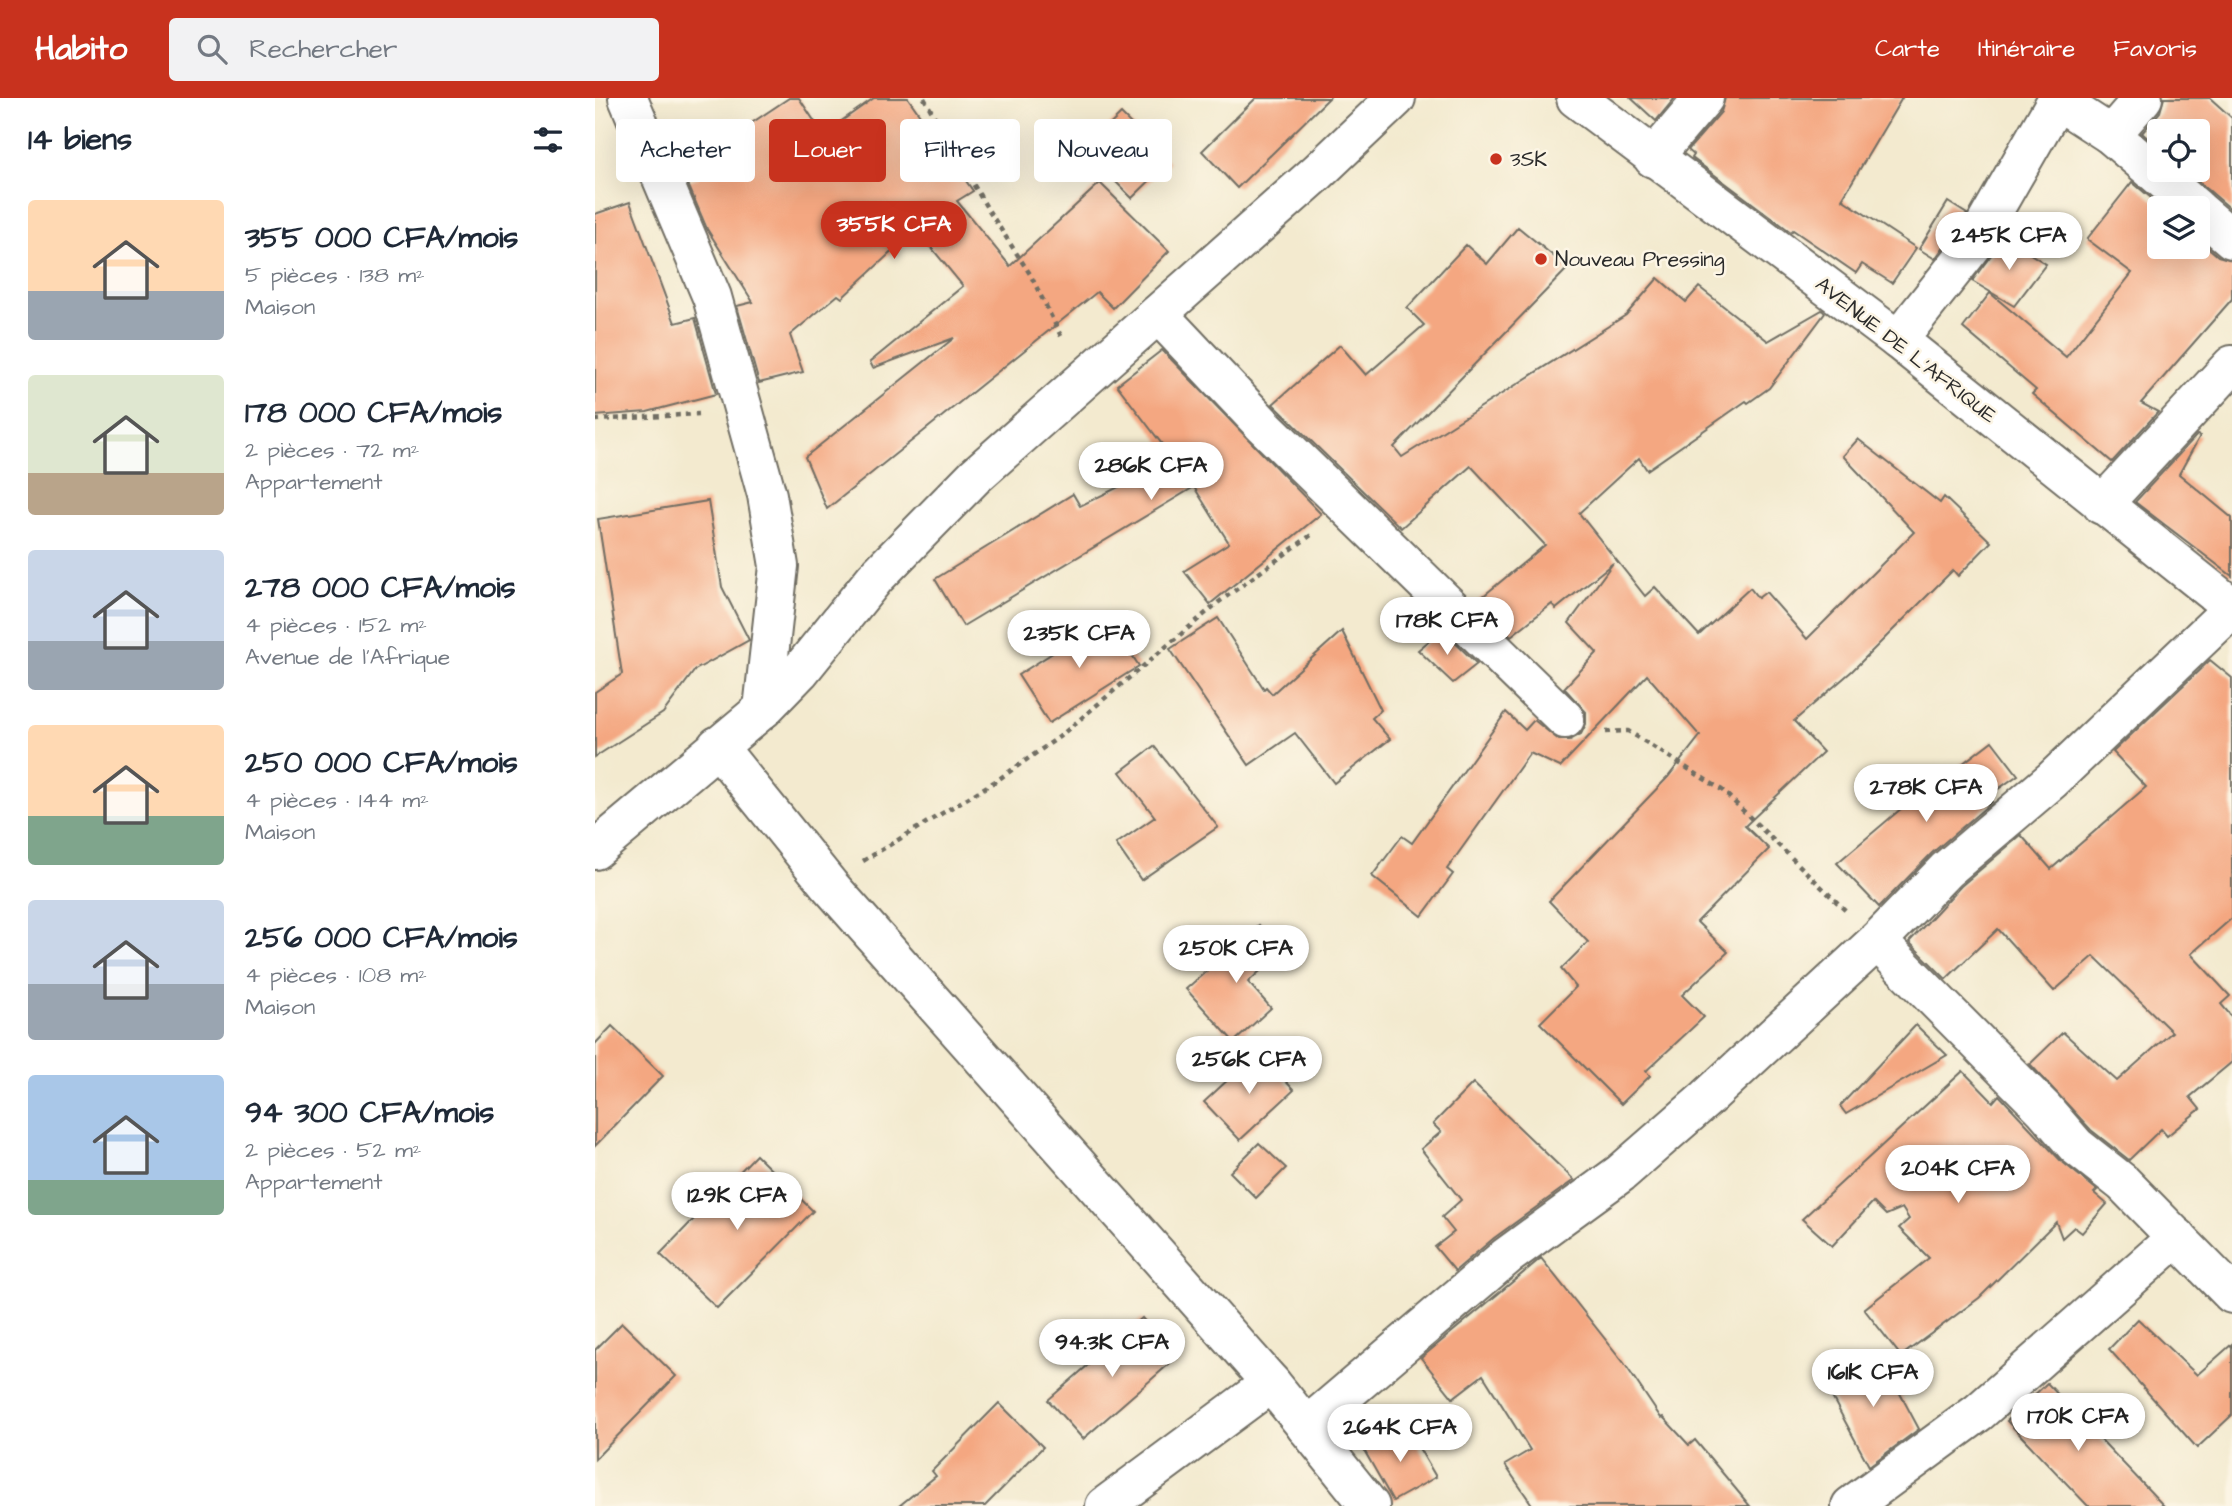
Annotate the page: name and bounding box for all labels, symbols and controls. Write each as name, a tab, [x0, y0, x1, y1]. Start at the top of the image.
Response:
search box	[169, 18, 659, 81]
text: Habito	[35, 26, 127, 72]
icon: search	[193, 30, 231, 68]
text: Rechercher	[249, 31, 397, 67]
text: Carte	[1875, 32, 1940, 66]
text: Itinéraire	[1978, 32, 2075, 66]
text: Favoris	[2113, 32, 2197, 66]
text: 14 biens	[28, 119, 132, 161]
chip: Acheter	[616, 119, 755, 182]
chip: Louer	[769, 119, 886, 182]
chip: Filtres	[900, 119, 1020, 182]
chip: Nouveau	[1034, 119, 1172, 182]
map controls	[2147, 119, 2210, 259]
button: locate	[2147, 119, 2210, 182]
icon: filters	[529, 121, 567, 159]
place label: 3SK	[1510, 145, 1547, 174]
marker: 3SK	[1488, 151, 1504, 167]
button: layers	[2147, 196, 2210, 259]
pin: 355K CFA	[822, 202, 966, 261]
text: 355K CFA	[837, 208, 951, 240]
pin: 245K CFA	[1937, 212, 2081, 272]
text: 355 000 CFA/mois	[245, 217, 518, 259]
text: 245K CFA	[1951, 219, 2067, 251]
icon: home	[84, 228, 168, 312]
place label: Nouveau Pressing	[1555, 245, 1725, 276]
marker: Nouveau Pressing	[1533, 251, 1549, 267]
text: 5 pièces · 138 m²	[245, 259, 425, 291]
street label: AVENUE DE L'AFRIQUE	[1809, 270, 2003, 430]
text: Maison	[245, 291, 315, 323]
text: 178 000 CFA/mois	[245, 392, 502, 434]
icon: home	[84, 403, 168, 487]
text: 2 pièces · 72 m²	[245, 434, 419, 466]
pin: 286K CFA	[1079, 442, 1223, 502]
text: 286K CFA	[1095, 449, 1207, 481]
text: Appartement	[245, 466, 383, 498]
text: 278 000 CFA/mois	[245, 567, 516, 609]
icon: home	[84, 578, 168, 662]
pin: 178K CFA	[1375, 598, 1519, 657]
text: 178K CFA	[1396, 604, 1498, 636]
text: 4 pièces · 152 m²	[245, 609, 427, 641]
pin: 235K CFA	[1007, 610, 1151, 670]
text: 235K CFA	[1023, 617, 1135, 649]
text: Avenue de l'Afrique	[245, 641, 450, 673]
text: 250 000 CFA/mois	[245, 742, 518, 784]
icon: home	[84, 753, 168, 837]
pin: 278K CFA	[1854, 764, 1998, 824]
text: 278K CFA	[1870, 771, 1982, 803]
text: 4 pièces · 144 m²	[245, 784, 429, 816]
text: Maison	[245, 816, 315, 848]
text: 256 000 CFA/mois	[245, 917, 518, 959]
pin: 250K CFA	[1164, 926, 1308, 985]
icon: home	[84, 928, 168, 1012]
text: 250K CFA	[1179, 932, 1293, 964]
text: 4 pièces · 108 m²	[245, 959, 427, 991]
text: Maison	[245, 991, 315, 1023]
pin: 256K CFA	[1177, 1037, 1321, 1096]
text: 256K CFA	[1192, 1043, 1306, 1075]
text: 94 300 CFA/mois	[245, 1092, 494, 1134]
icon: home	[84, 1103, 168, 1187]
text: 2 pièces · 52 m²	[245, 1134, 421, 1166]
pin: 204K CFA	[1886, 1146, 2030, 1205]
text: 204K CFA	[1901, 1152, 2015, 1184]
text: Appartement	[245, 1166, 383, 1198]
pin: 129K CFA	[665, 1172, 809, 1232]
text: 129K CFA	[687, 1179, 787, 1211]
pin: 94.3K CFA	[1032, 1320, 1192, 1379]
text: 94.3K CFA	[1055, 1326, 1169, 1358]
pin: 161K CFA	[1801, 1350, 1945, 1409]
text: 161K CFA	[1828, 1356, 1918, 1388]
pin: 170K CFA	[2006, 1394, 2150, 1453]
text: 170K CFA	[2027, 1400, 2129, 1432]
pin: 264K CFA	[1328, 1404, 1472, 1464]
text: 264K CFA	[1343, 1411, 1457, 1443]

